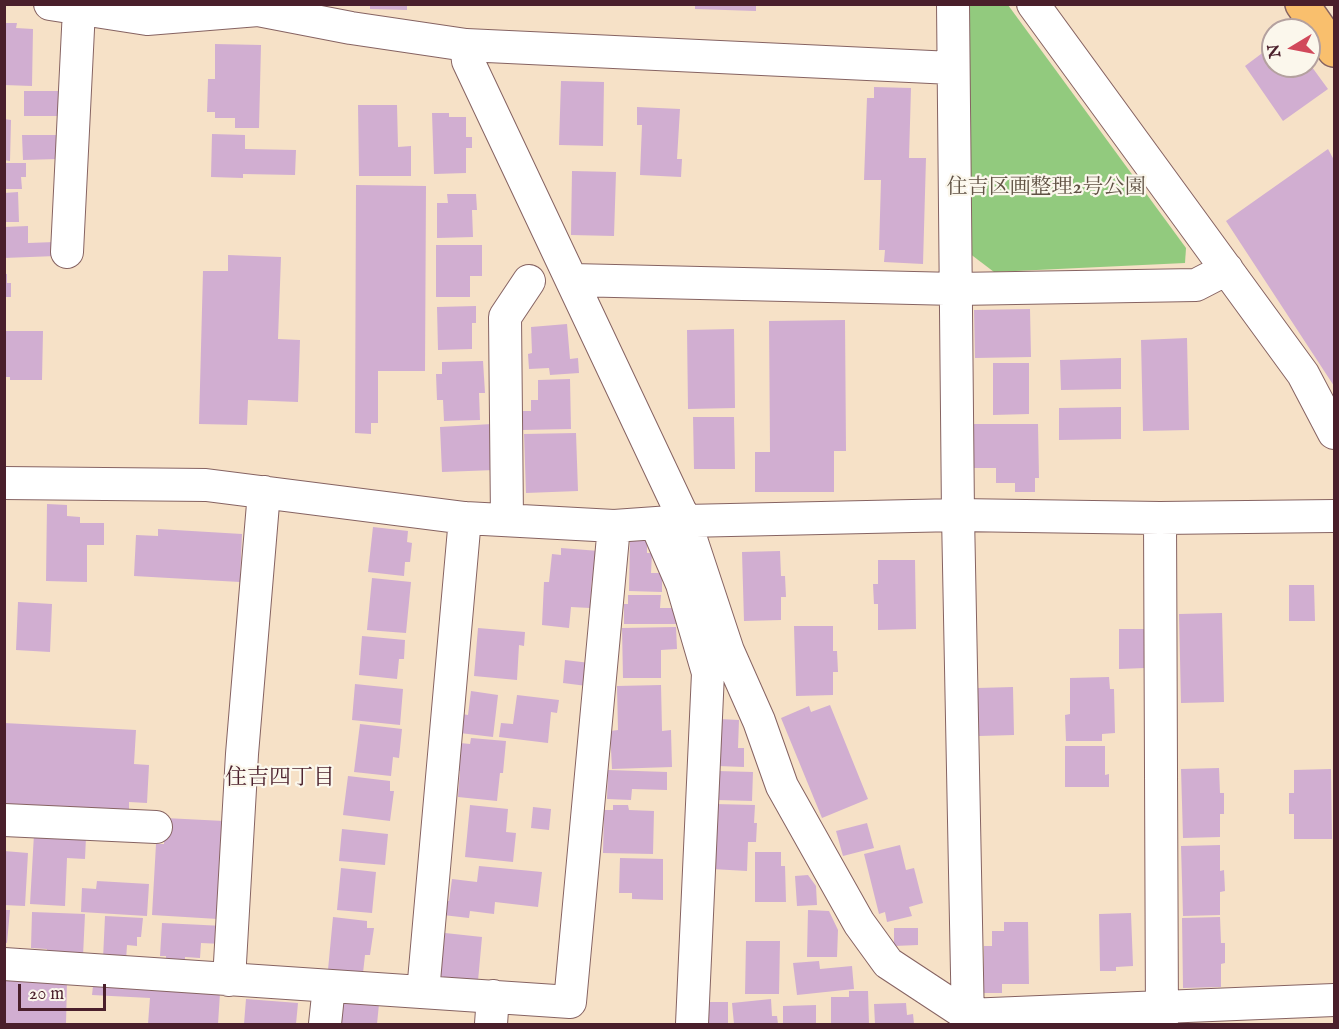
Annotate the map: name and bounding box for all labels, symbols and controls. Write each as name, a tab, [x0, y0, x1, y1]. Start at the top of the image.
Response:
north arrow	[1261, 18, 1321, 78]
text: N	[1264, 42, 1286, 59]
park label: 住吉区画整理2号公園	[947, 176, 1145, 202]
district label: 住吉四丁目	[225, 766, 335, 792]
scale bar	[21, 972, 110, 1010]
text: 20 m	[29, 983, 64, 1006]

